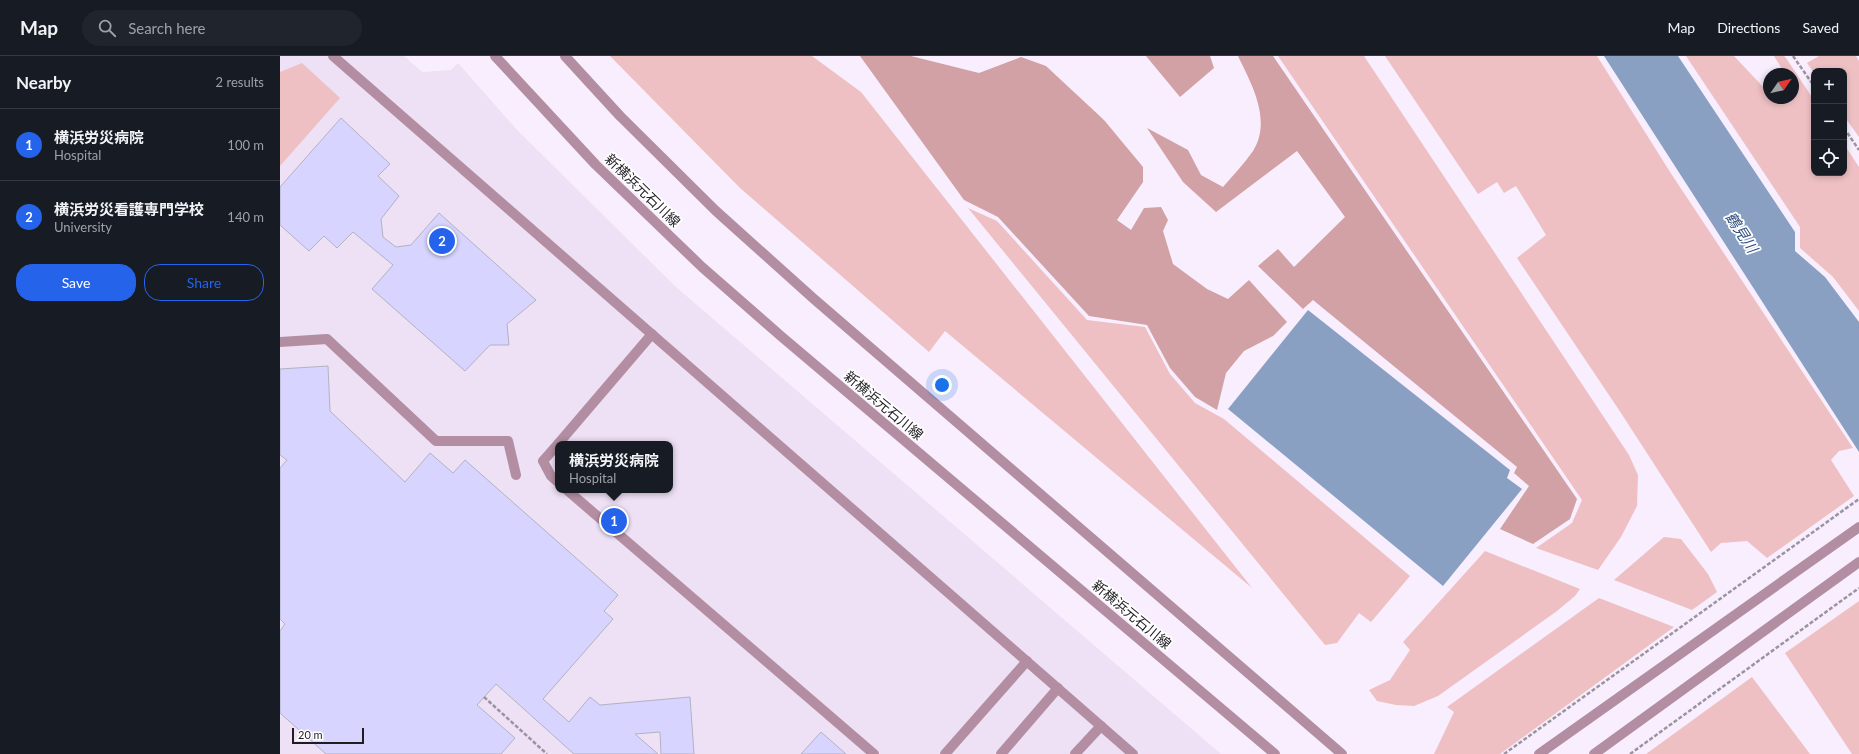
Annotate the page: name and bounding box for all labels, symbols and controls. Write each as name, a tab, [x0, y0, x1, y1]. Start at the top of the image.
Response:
search box	[82, 10, 362, 46]
text: Map	[20, 16, 58, 39]
icon: search	[96, 17, 118, 39]
text: Search here	[128, 19, 206, 37]
text: Map	[1668, 19, 1695, 36]
text: Directions	[1717, 19, 1780, 36]
text: Saved	[1802, 19, 1839, 36]
north arrow	[1763, 68, 1799, 104]
map controls	[1811, 68, 1847, 176]
button: +	[1811, 68, 1847, 104]
text: Nearby	[16, 72, 71, 93]
text: 2 results	[216, 74, 264, 90]
button: −	[1811, 104, 1847, 140]
text: 横浜労災病院	[54, 128, 144, 146]
text: 1	[25, 137, 33, 153]
text: 100 m	[227, 137, 264, 153]
button: locate	[1811, 140, 1847, 176]
text: Hospital	[54, 147, 101, 163]
street label: 新横浜元石川線	[602, 150, 684, 230]
text: 横浜労災看護専門学校	[54, 200, 204, 218]
water label: 鶴見川	[1722, 208, 1763, 257]
text: 2	[25, 209, 33, 225]
text: 140 m	[227, 209, 264, 225]
text: University	[54, 219, 112, 235]
pin: 2	[429, 226, 455, 256]
button: Save	[16, 264, 136, 301]
button: Share	[144, 264, 264, 301]
street label: 新横浜元石川線	[841, 367, 927, 443]
your location	[932, 375, 952, 395]
popup	[555, 441, 673, 493]
text: 横浜労災病院	[569, 451, 659, 469]
text: Hospital	[569, 470, 616, 486]
pin: 1	[601, 506, 627, 536]
street label: 新横浜元石川線	[1089, 576, 1175, 652]
scale bar	[292, 726, 364, 745]
text: 20 m	[298, 728, 323, 741]

